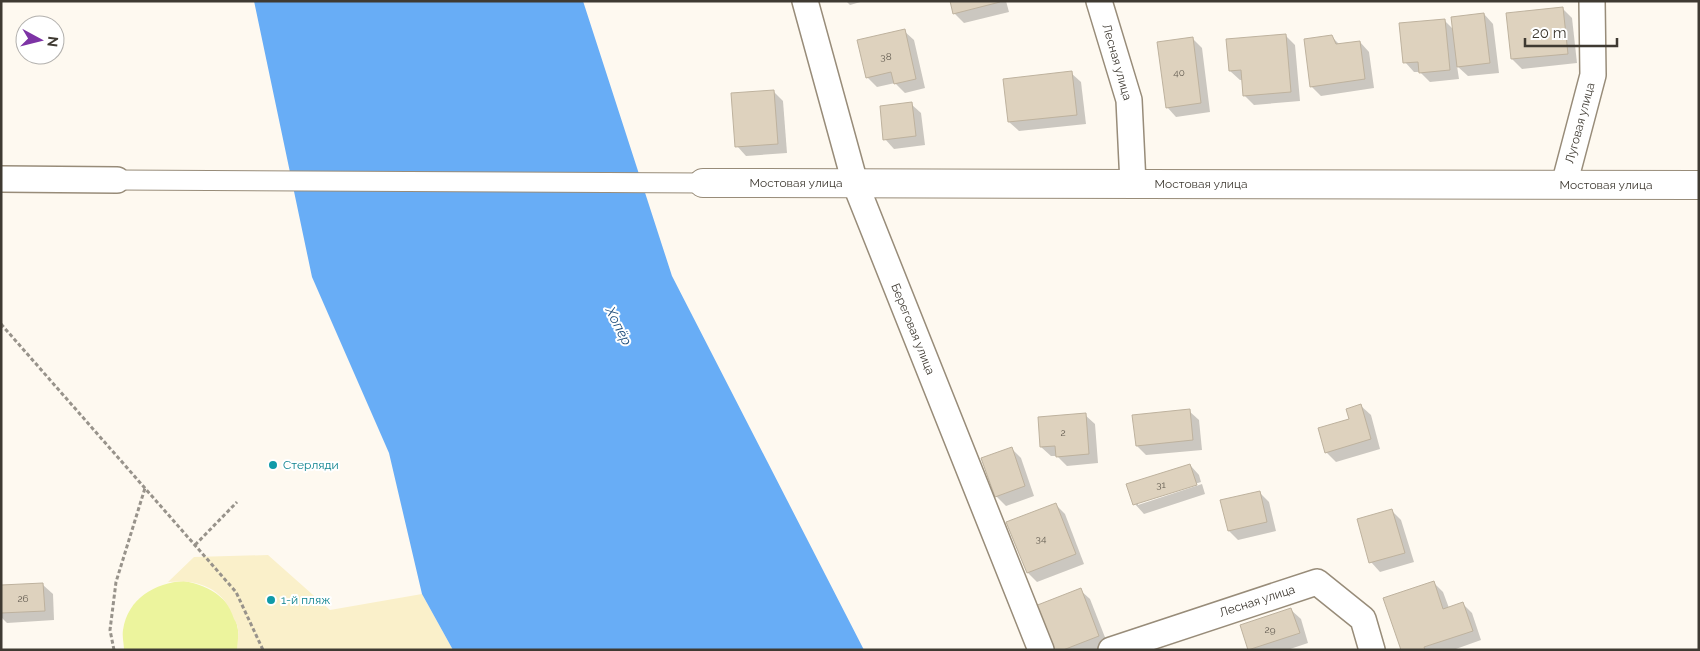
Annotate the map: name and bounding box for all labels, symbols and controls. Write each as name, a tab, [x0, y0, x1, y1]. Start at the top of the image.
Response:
north arrow	[15, 15, 65, 65]
scale bar	[1525, 15, 1618, 47]
street label: Лесная улица	[1099, 22, 1135, 102]
text: 20 m	[1532, 24, 1567, 42]
text: N	[44, 35, 61, 48]
house number: 38	[880, 51, 892, 62]
house number: 40	[1173, 67, 1185, 78]
street label: Луговая улица	[1562, 81, 1598, 165]
street label: Мостовая улица	[750, 176, 842, 190]
street label: Мостовая улица	[1155, 177, 1247, 191]
street label: Мостовая улица	[1560, 178, 1652, 192]
street label: Береговая улица	[888, 281, 938, 377]
water label: Хопёр	[602, 303, 635, 348]
house number: 2	[1060, 427, 1066, 438]
place label: Стерляди	[283, 458, 339, 472]
marker: Стерляди	[267, 459, 279, 471]
house number: 31	[1156, 479, 1167, 490]
house number: 34	[1036, 533, 1047, 544]
street label: Лесная улица	[1217, 582, 1297, 620]
house number: 26	[17, 593, 29, 604]
place label: 1-й пляж	[281, 593, 331, 607]
marker: 1-й пляж	[265, 594, 277, 606]
house number: 29	[1264, 624, 1276, 635]

